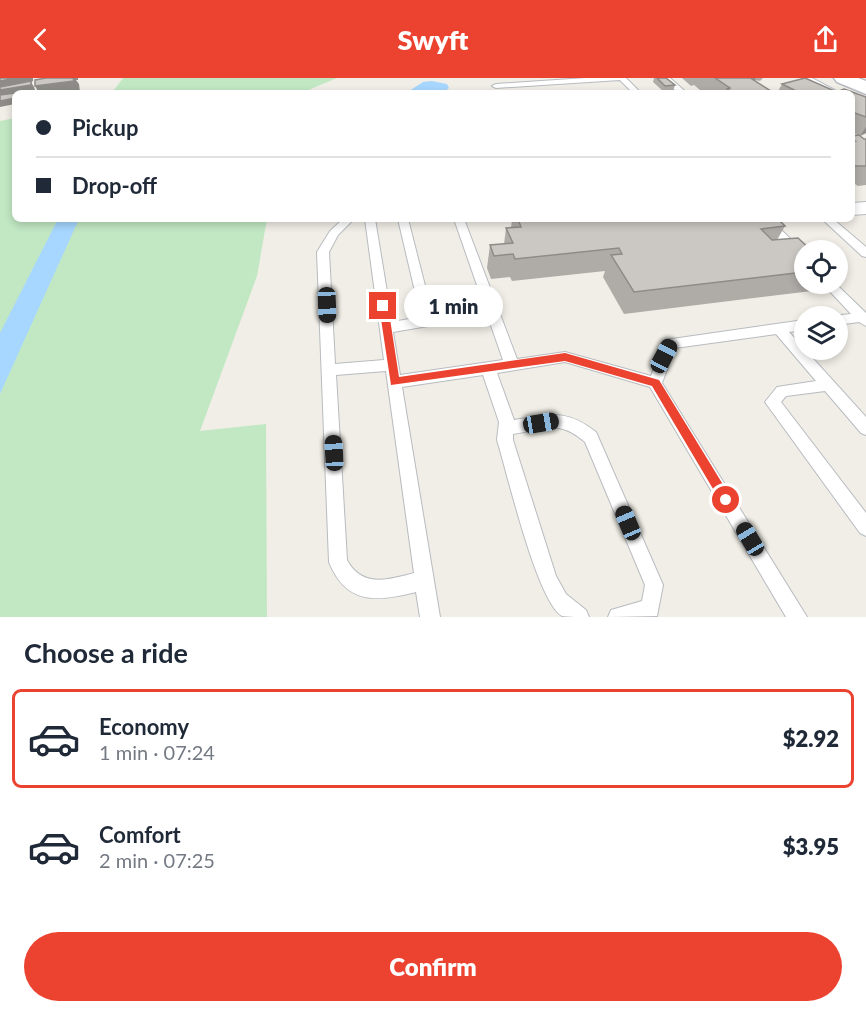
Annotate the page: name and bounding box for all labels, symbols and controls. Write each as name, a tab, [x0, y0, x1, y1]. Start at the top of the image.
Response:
icon: back	[24, 23, 57, 56]
text: Swyft	[398, 23, 468, 56]
icon: share	[809, 23, 842, 56]
text: Pickup	[72, 114, 138, 141]
text: Drop-off	[72, 172, 157, 199]
map controls	[794, 240, 848, 360]
button: locate	[794, 240, 848, 294]
callout: 1 min	[404, 285, 503, 327]
car	[317, 287, 337, 323]
route end	[369, 292, 396, 319]
text: 1 min	[429, 294, 478, 318]
button: layers	[794, 306, 848, 360]
car	[648, 336, 680, 376]
car	[522, 411, 560, 435]
car	[324, 435, 344, 471]
route start	[712, 486, 739, 513]
car	[613, 503, 643, 543]
car	[733, 519, 767, 559]
text: Choose a ride	[24, 636, 188, 669]
icon: car	[27, 712, 81, 766]
text: Economy	[99, 713, 189, 740]
text: $2.92	[783, 725, 839, 752]
text: 1 min · 07:24	[99, 740, 215, 764]
icon: car	[27, 820, 81, 874]
text: Comfort	[99, 821, 181, 848]
text: $3.95	[783, 833, 839, 860]
text: 2 min · 07:25	[99, 848, 215, 872]
button: Confirm	[24, 932, 842, 1001]

